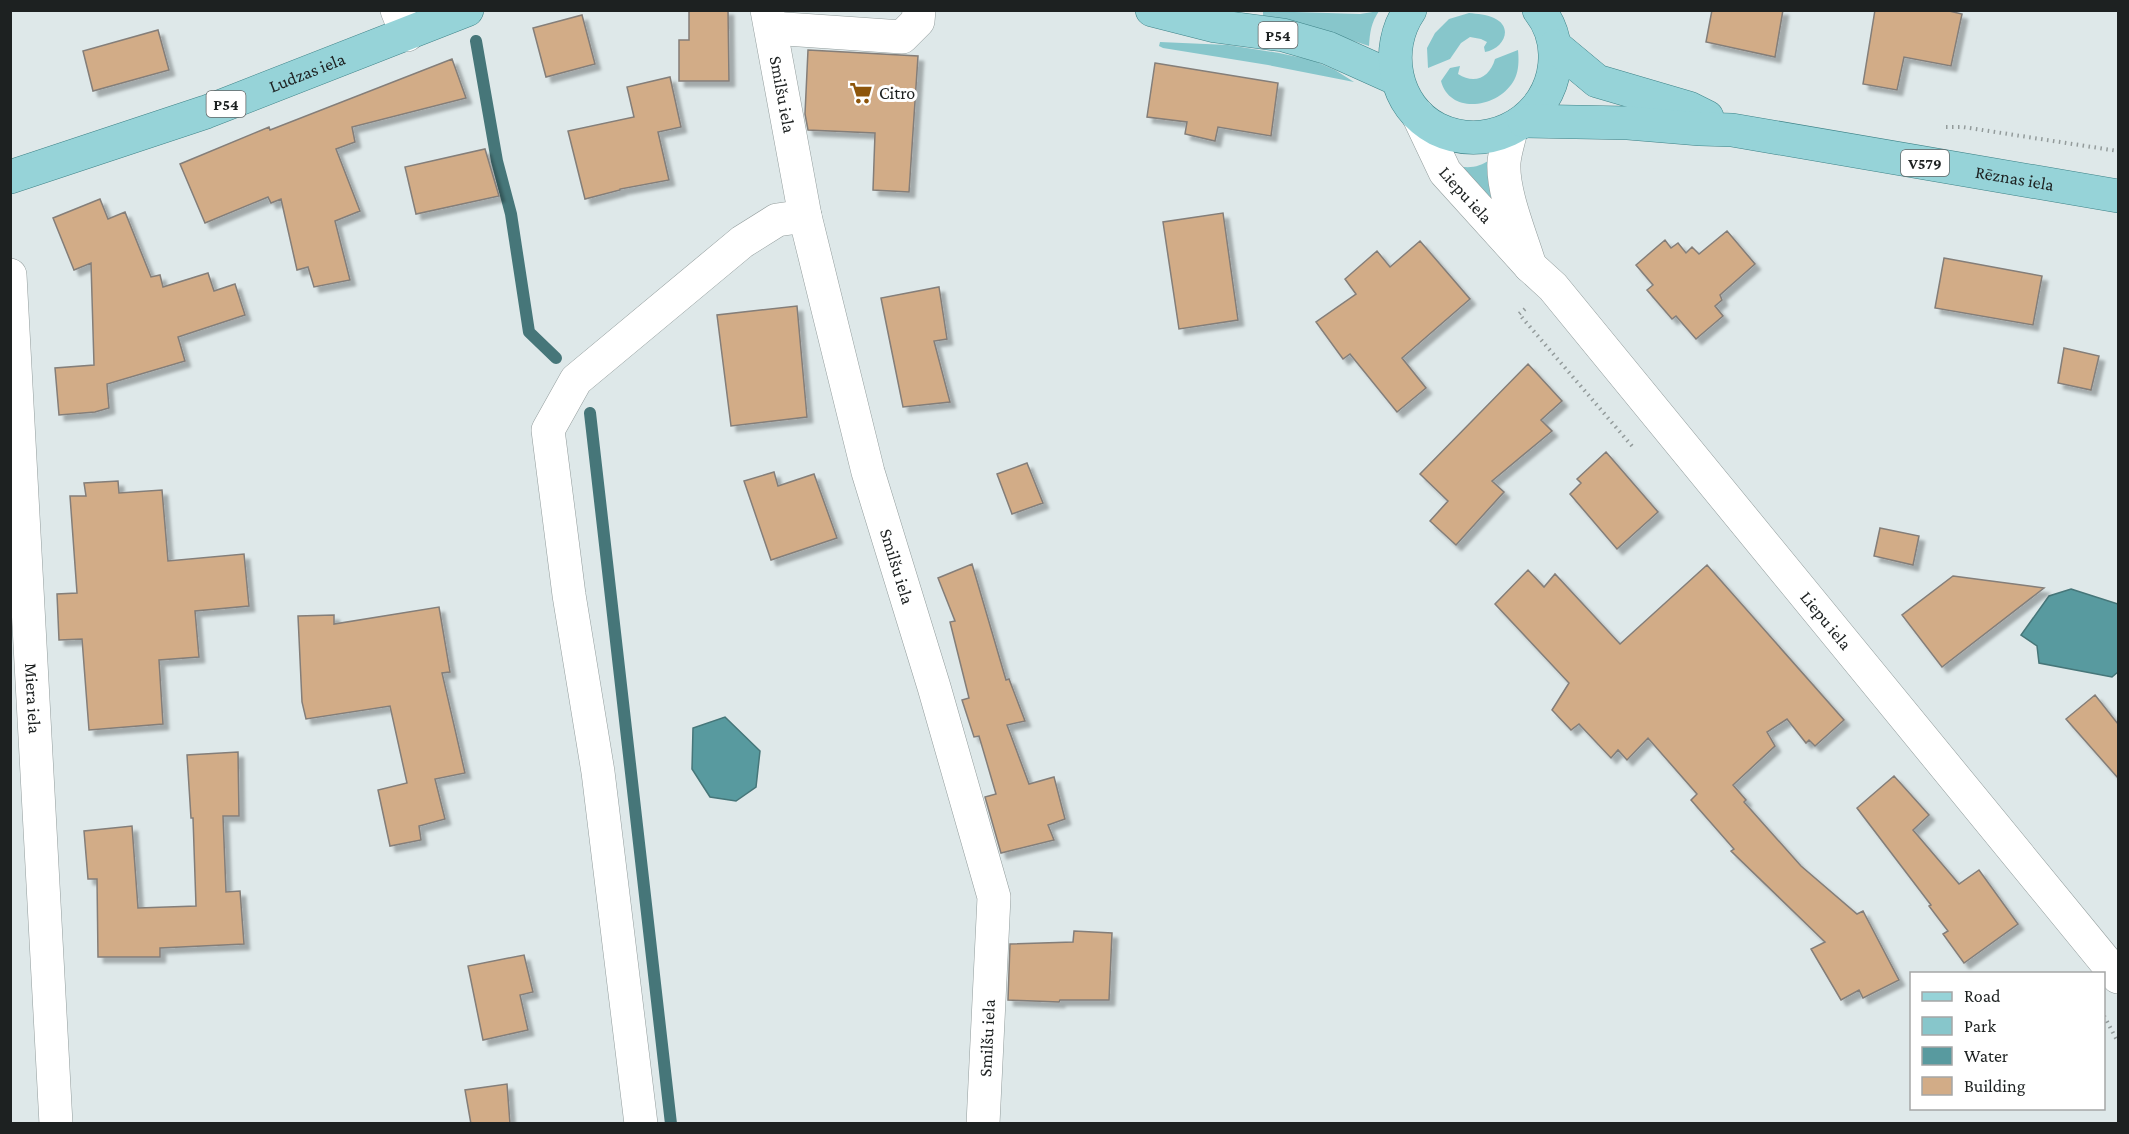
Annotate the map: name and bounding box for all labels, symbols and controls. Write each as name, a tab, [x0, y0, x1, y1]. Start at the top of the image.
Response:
road number: P54	[1258, 22, 1298, 48]
street label: Ludzas iela	[266, 49, 348, 96]
street label: Smilšu iela	[766, 54, 800, 135]
supermarket icon: Citro	[848, 80, 874, 106]
place label: Citro	[879, 83, 915, 103]
road number: P54	[206, 91, 246, 117]
road number: V579	[1901, 150, 1949, 176]
street label: Liepu iela	[1435, 162, 1497, 228]
street label: Rēznas iela	[1974, 162, 2055, 195]
street label: Smilšu iela	[876, 526, 918, 607]
street label: Liepu iela	[1796, 587, 1856, 654]
street label: Miera iela	[21, 662, 45, 734]
legend	[1910, 972, 2105, 1110]
text: Road	[1964, 986, 2001, 1006]
street label: Smilšu iela	[975, 999, 999, 1077]
text: Park	[1964, 1016, 1996, 1036]
text: Water	[1964, 1046, 2009, 1066]
text: Building	[1964, 1076, 2026, 1096]

